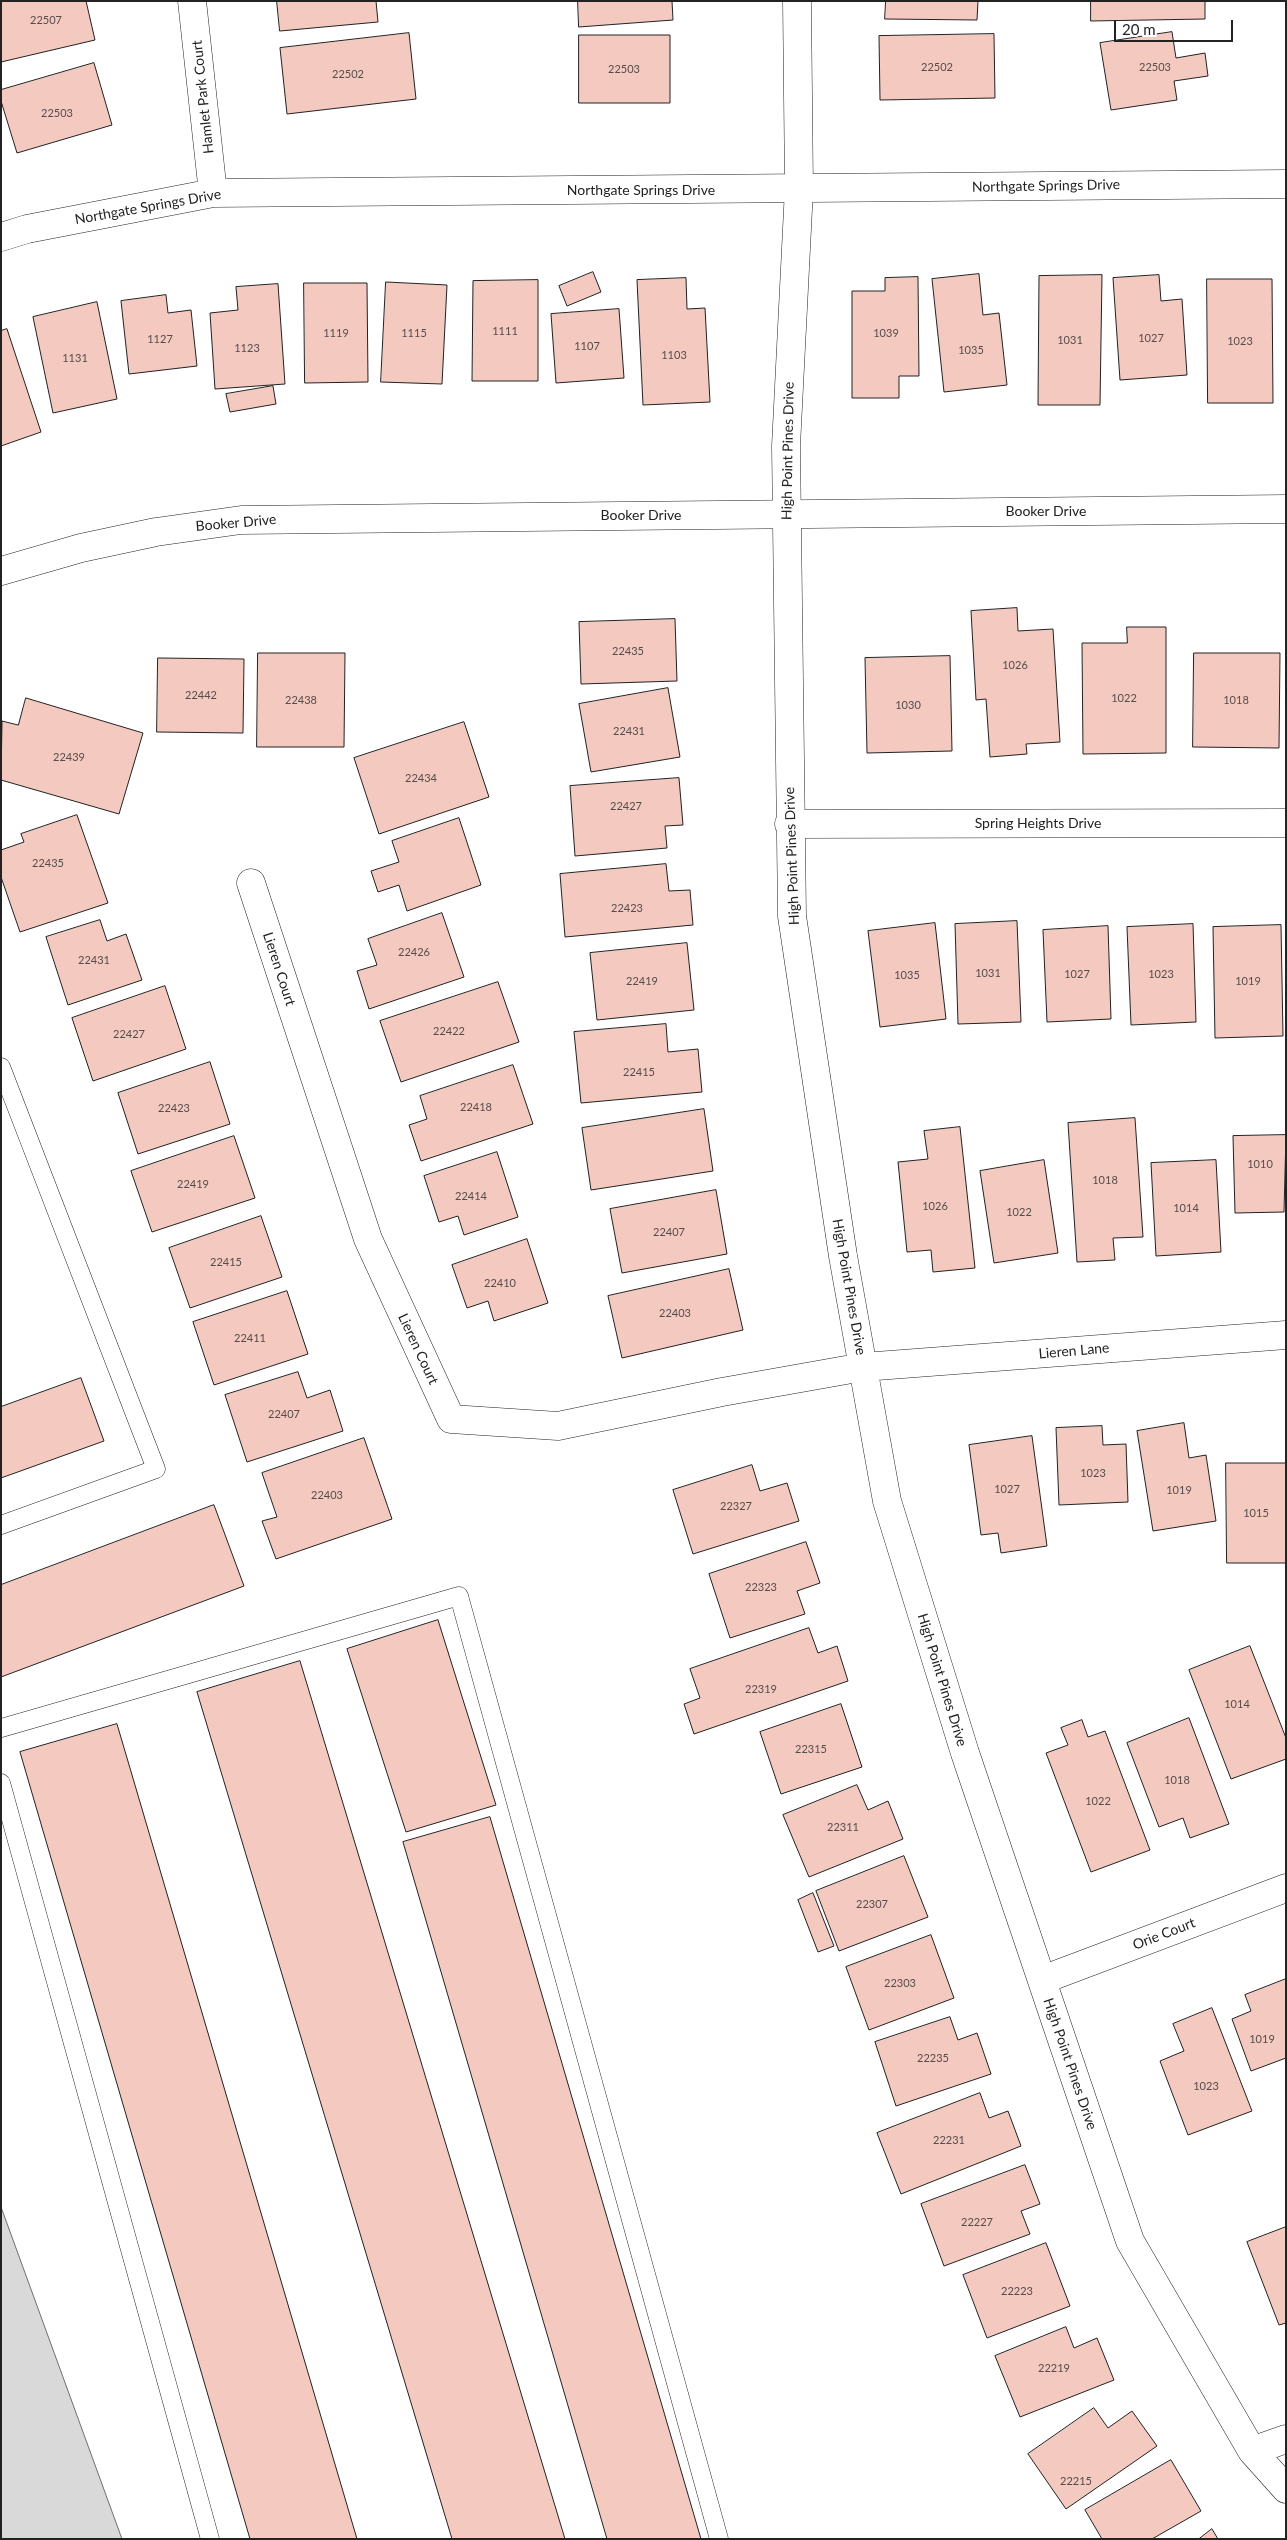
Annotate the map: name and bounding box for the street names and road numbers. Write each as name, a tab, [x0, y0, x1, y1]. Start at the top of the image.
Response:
street label: Hamlet Park Court	[189, 39, 217, 155]
street label: Northgate Springs Drive	[972, 176, 1120, 196]
street label: Northgate Springs Drive	[567, 182, 715, 198]
street label: Northgate Springs Drive	[74, 186, 222, 228]
street label: High Point Pines Drive	[778, 382, 798, 520]
street label: Booker Drive	[1006, 503, 1086, 519]
street label: Booker Drive	[601, 507, 681, 523]
street label: Booker Drive	[195, 511, 277, 535]
street label: High Point Pines Drive	[781, 787, 803, 925]
street label: Spring Heights Drive	[975, 815, 1101, 831]
street label: Lieren Court	[259, 930, 299, 1008]
street label: High Point Pines Drive	[829, 1217, 869, 1357]
street label: Lieren Court	[394, 1311, 442, 1387]
street label: Lieren Lane	[1038, 1340, 1110, 1362]
street label: High Point Pines Drive	[914, 1611, 970, 1749]
street label: Orie Court	[1130, 1914, 1198, 1954]
street label: High Point Pines Drive	[1040, 1996, 1100, 2132]

